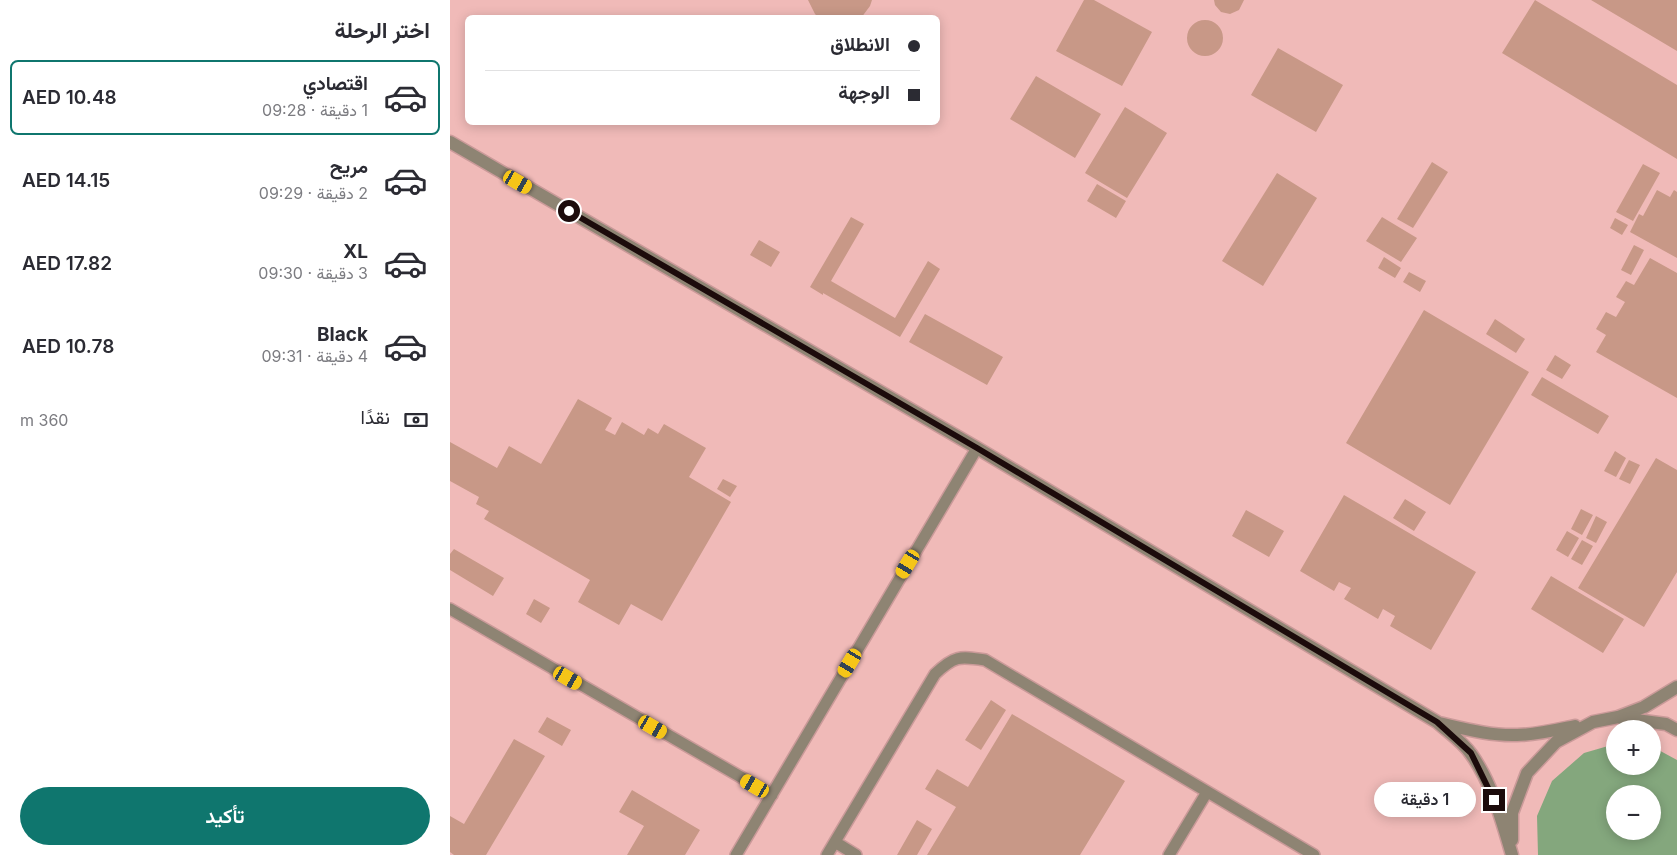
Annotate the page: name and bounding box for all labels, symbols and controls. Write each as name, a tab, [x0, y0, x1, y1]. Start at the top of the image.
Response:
text: اختر الرحلة	[335, 17, 430, 43]
text: الانطلاق	[830, 33, 890, 56]
text: اقتصادي	[303, 72, 368, 95]
icon: car	[383, 75, 428, 120]
text: الوجهة	[838, 81, 890, 104]
text: AED 10.48	[22, 86, 117, 109]
text: 1 دقيقة · 09:28	[262, 100, 368, 120]
text: مريح	[330, 155, 368, 178]
icon: car	[383, 158, 428, 203]
car	[501, 168, 534, 196]
text: AED 14.15	[22, 169, 110, 192]
text: 2 دقيقة · 09:29	[259, 183, 368, 203]
route start	[558, 200, 580, 222]
text: XL	[343, 240, 368, 263]
icon: car	[383, 241, 428, 286]
text: AED 17.82	[22, 252, 112, 275]
text: 3 دقيقة · 09:30	[258, 263, 368, 283]
text: Black	[317, 323, 368, 346]
icon: car	[383, 324, 428, 369]
text: AED 10.78	[22, 335, 114, 358]
text: 4 دقيقة · 09:31	[262, 346, 368, 366]
text: نقدًا	[361, 406, 390, 429]
icon: cash	[402, 406, 430, 434]
text: 360 m	[20, 410, 68, 430]
car	[893, 547, 922, 581]
car	[835, 646, 864, 680]
car	[551, 664, 584, 692]
car	[636, 713, 669, 741]
map controls	[1606, 720, 1661, 840]
button: +	[1606, 720, 1661, 775]
car	[738, 772, 771, 800]
callout: 1 دقيقة	[1374, 782, 1476, 818]
button: −	[1606, 785, 1661, 840]
button: تأكيد	[20, 787, 430, 845]
text: 1 دقيقة	[1401, 789, 1449, 809]
route end	[1483, 789, 1505, 811]

